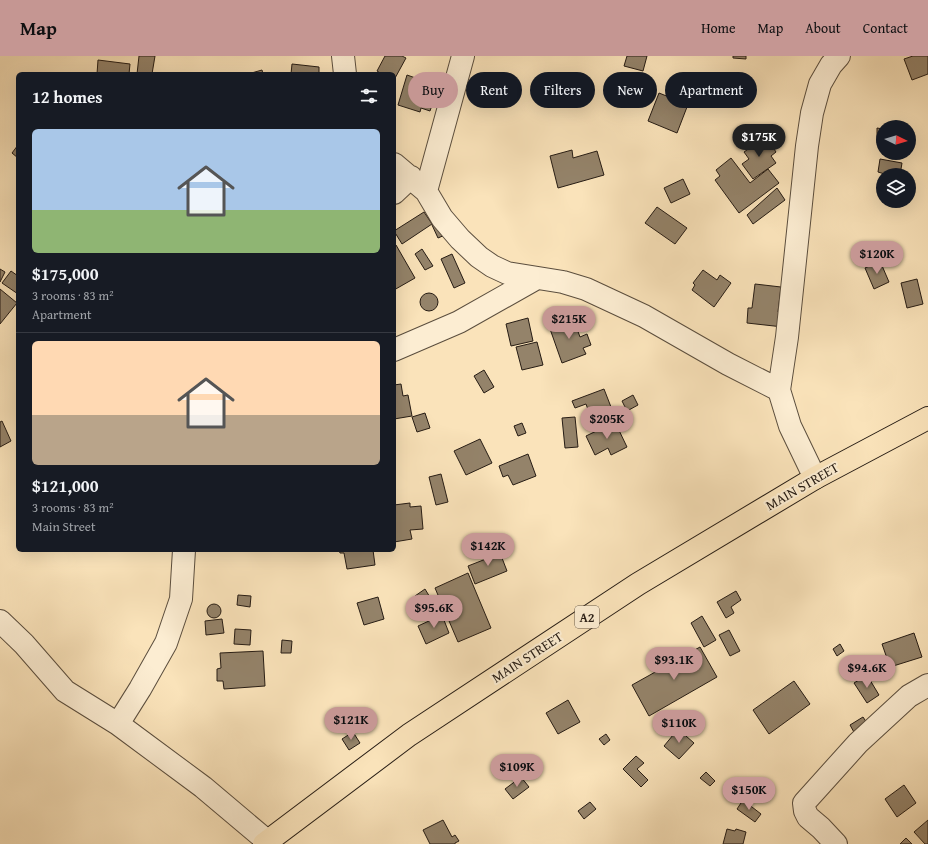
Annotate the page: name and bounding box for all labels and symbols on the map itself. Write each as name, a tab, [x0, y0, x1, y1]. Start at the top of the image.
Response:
north arrow	[876, 120, 916, 160]
pin: $175K	[731, 124, 787, 158]
pin: $120K	[849, 241, 905, 275]
pin: $215K	[541, 306, 597, 340]
pin: $205K	[579, 406, 635, 440]
street label: MAIN STREET	[762, 457, 842, 515]
pin: $142K	[460, 533, 516, 567]
pin: $95.6K	[401, 595, 467, 629]
road number: A2	[575, 606, 599, 628]
street label: MAIN STREET	[487, 626, 567, 688]
pin: $93.1K	[641, 647, 707, 681]
pin: $94.6K	[834, 655, 900, 689]
pin: $121K	[323, 707, 379, 741]
pin: $110K	[651, 710, 707, 744]
pin: $109K	[489, 754, 545, 788]
pin: $150K	[721, 777, 777, 811]

